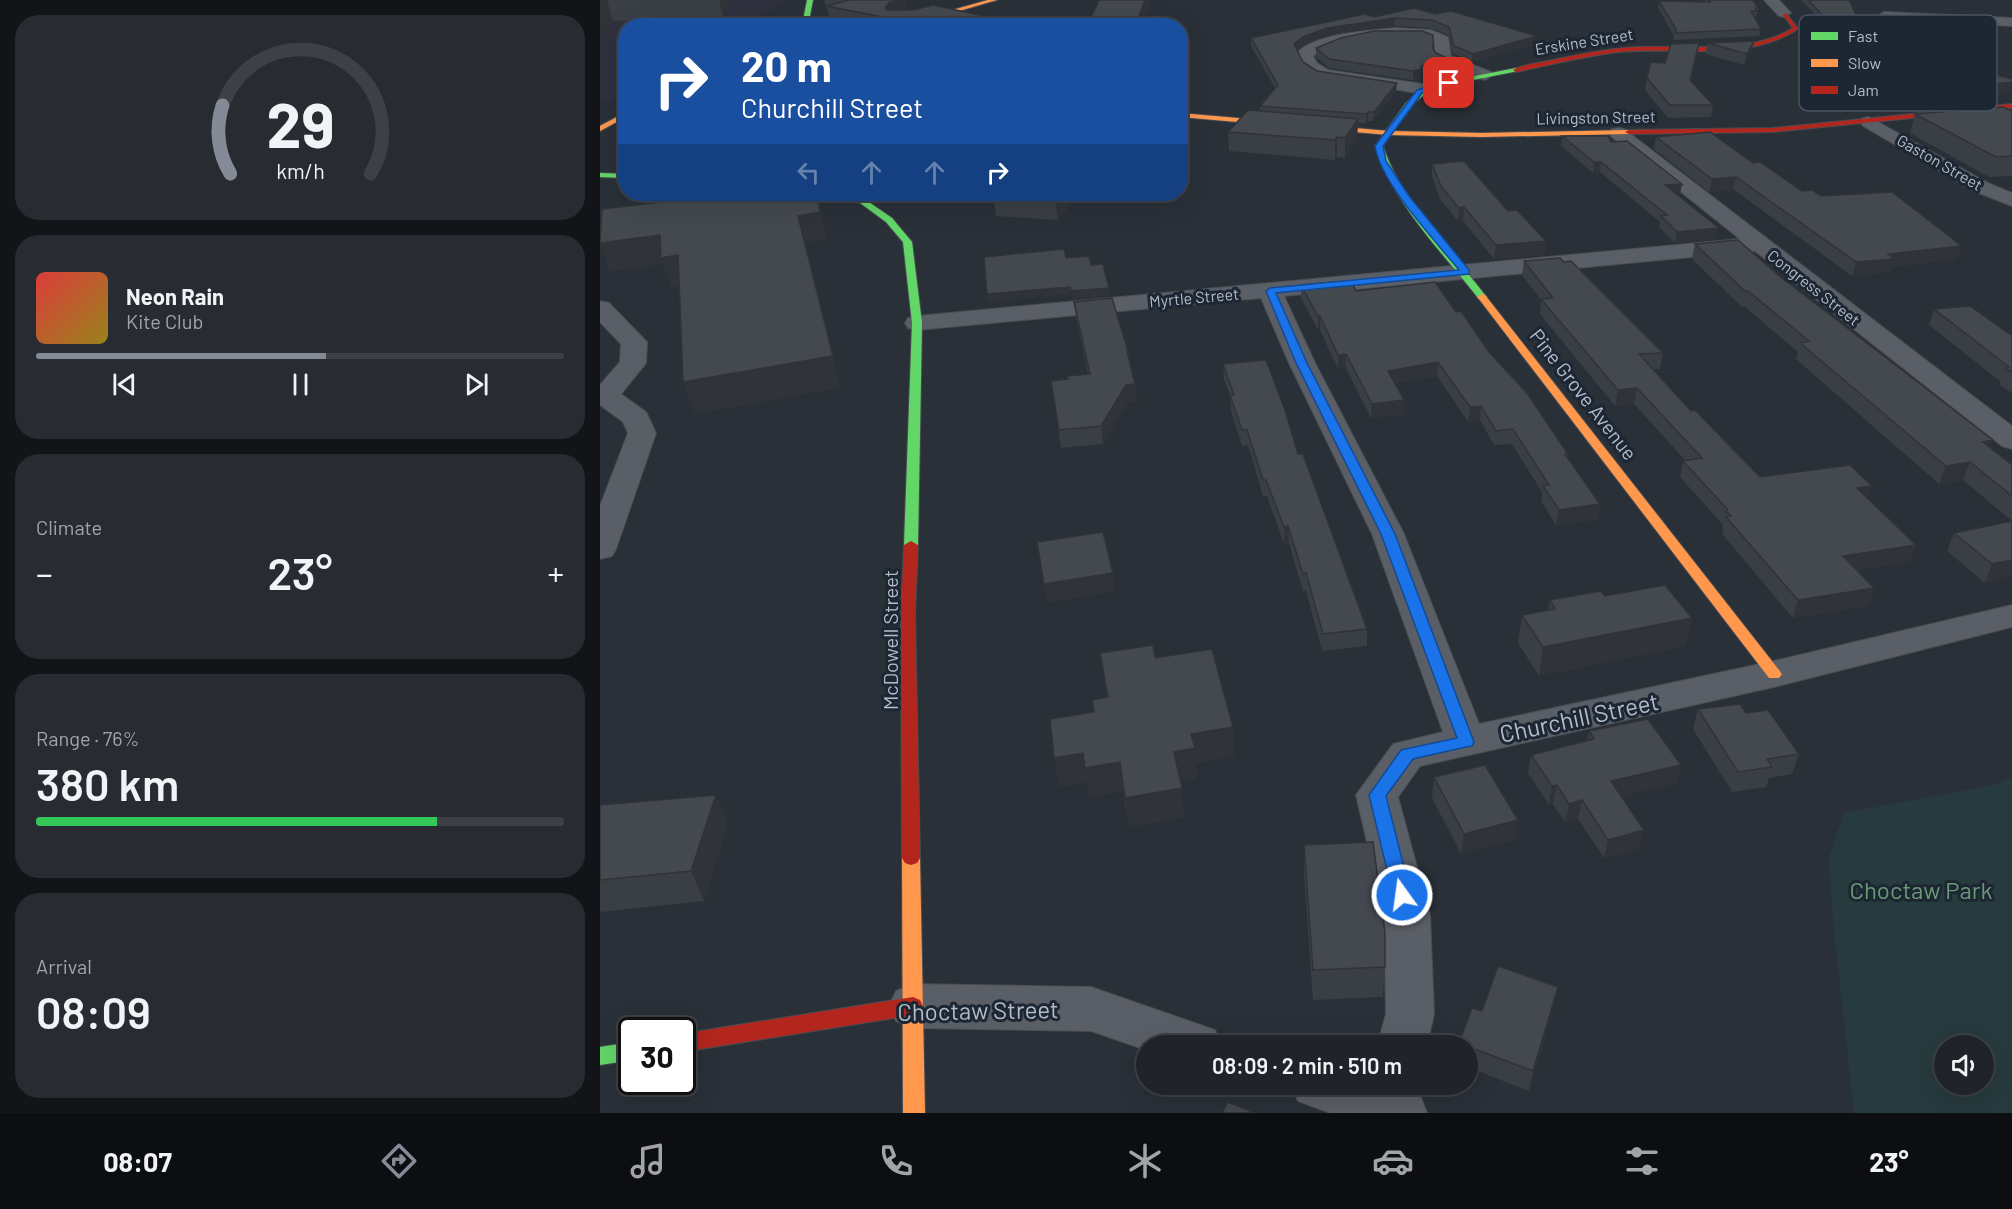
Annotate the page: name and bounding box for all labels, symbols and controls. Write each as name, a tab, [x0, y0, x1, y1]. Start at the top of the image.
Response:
legend	[1799, 15, 1997, 111]
street label: Erskine Street	[1534, 24, 1634, 58]
text: Fast	[1848, 26, 1878, 45]
text: 20 m	[741, 40, 832, 90]
icon: right	[642, 42, 720, 120]
text: Slow	[1848, 53, 1881, 72]
pin	[1423, 57, 1474, 108]
icon: arrive	[1432, 66, 1465, 99]
text: Jam	[1848, 80, 1879, 99]
text: 29	[266, 86, 334, 160]
text: Churchill Street	[741, 91, 923, 123]
street label: Livingston Street	[1536, 106, 1656, 128]
street label: Gaston Street	[1894, 130, 1986, 194]
icon: left	[792, 156, 825, 189]
icon: ahead	[855, 156, 888, 189]
icon: ahead	[918, 156, 951, 189]
icon: right	[981, 156, 1014, 189]
text: km/h	[276, 159, 324, 184]
street label: Congress Street	[1764, 245, 1864, 329]
text: Neon Rain	[126, 283, 224, 309]
street label: Myrtle Street	[1148, 284, 1240, 310]
text: Kite Club	[126, 309, 203, 333]
street label: Pine Grove Avenue	[1525, 324, 1643, 464]
icon: previous	[108, 368, 141, 401]
icon: pause	[284, 368, 317, 401]
icon: next	[460, 368, 493, 401]
text: Climate	[36, 515, 102, 539]
text: 23°	[267, 545, 333, 599]
text: −	[36, 553, 53, 593]
text: +	[548, 553, 564, 593]
street label: McDowell Street	[878, 570, 902, 710]
street label: Churchill Street	[1497, 686, 1661, 748]
text: Range · 76%	[36, 726, 140, 750]
text: 380 km	[36, 756, 179, 810]
position arrow	[1370, 863, 1434, 927]
park label: Choctaw Park	[1849, 875, 1993, 904]
text: Arrival	[36, 954, 92, 978]
text: 08:09	[36, 984, 151, 1038]
street label: Choctaw Street	[897, 994, 1059, 1026]
speed limit sign: 30	[618, 1017, 696, 1095]
map controls	[1934, 1035, 1994, 1095]
button: sound	[1934, 1035, 1994, 1095]
text: 08:09 · 2 min · 510 m	[1212, 1052, 1402, 1078]
icon: directions	[378, 1140, 420, 1182]
icon: music	[627, 1140, 669, 1182]
icon: phone	[875, 1140, 917, 1182]
icon: climate	[1124, 1140, 1166, 1182]
icon: car	[1372, 1140, 1414, 1182]
icon: filters	[1621, 1140, 1663, 1182]
text: 08:07	[103, 1145, 172, 1177]
text: 23°	[1869, 1145, 1909, 1177]

